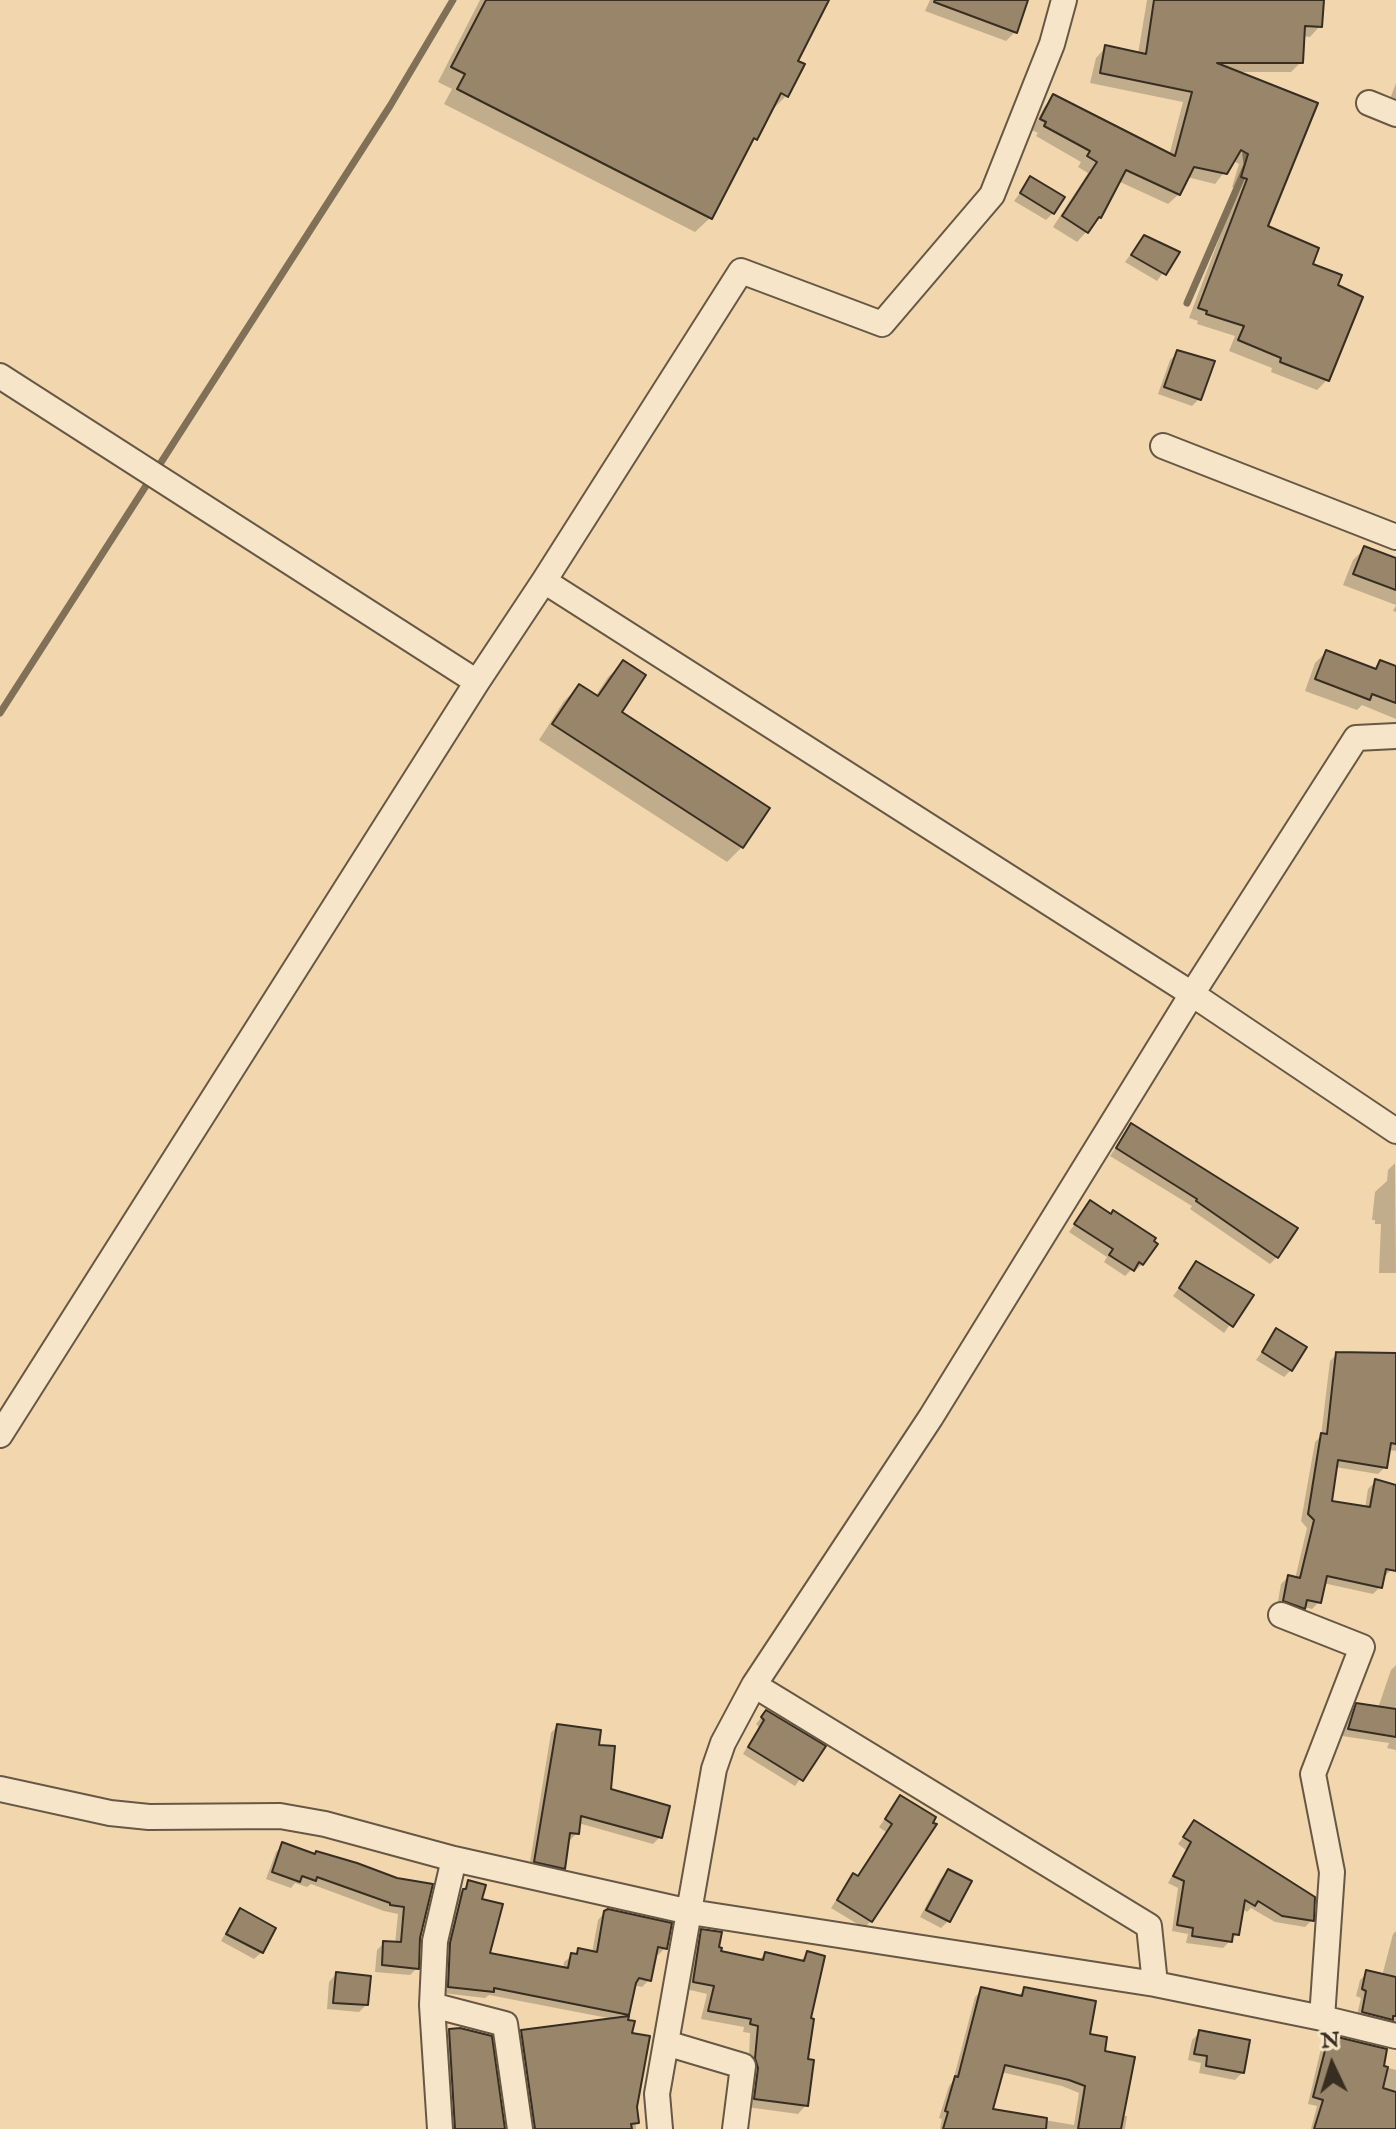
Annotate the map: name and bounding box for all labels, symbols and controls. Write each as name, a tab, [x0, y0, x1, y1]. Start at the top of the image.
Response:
north arrow	[1292, 2025, 1372, 2105]
text: N	[1320, 2026, 1341, 2056]

